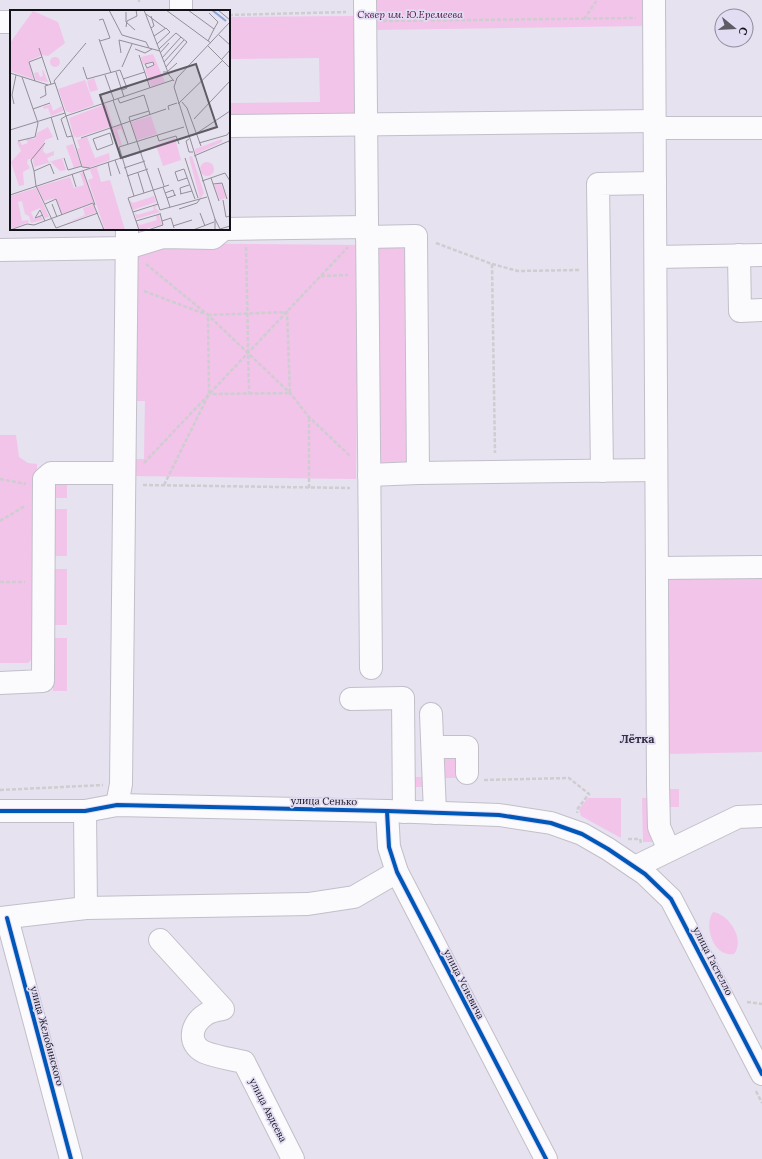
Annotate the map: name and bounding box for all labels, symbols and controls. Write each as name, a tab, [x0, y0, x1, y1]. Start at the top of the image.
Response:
park label: Сквер им. Ю.Еремеева	[357, 8, 463, 21]
north arrow	[714, 8, 754, 48]
inset map	[10, 10, 230, 230]
text: С	[736, 25, 751, 37]
district label: Лётка	[619, 731, 655, 746]
street label: улица Сенько	[291, 794, 357, 808]
street label: улица Гастелло	[690, 924, 736, 998]
street label: улица Усиевича	[441, 947, 487, 1021]
street label: улица Желобинского	[27, 985, 67, 1087]
street label: улица Авдеева	[246, 1076, 290, 1144]

